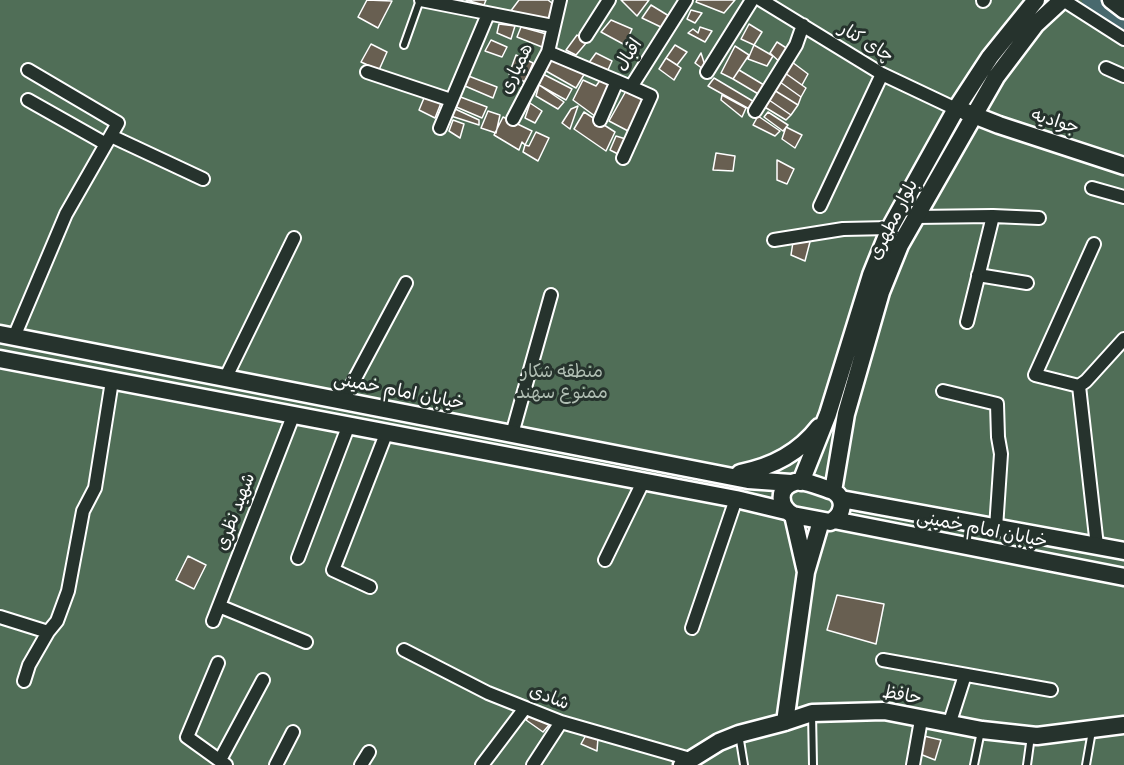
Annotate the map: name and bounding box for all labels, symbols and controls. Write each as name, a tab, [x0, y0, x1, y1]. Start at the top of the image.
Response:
street label: چای کنار	[835, 18, 897, 68]
street label: اقبال	[610, 35, 648, 75]
street label: همیاری	[495, 40, 539, 98]
street label: جوادیه	[1028, 105, 1082, 139]
street label: بلوار مطهری	[865, 176, 923, 264]
park label: منطقه شکار ممنوع سهند	[516, 361, 608, 404]
street label: خیابان امام خمینی	[332, 369, 466, 415]
street label: شهید نظری	[211, 470, 261, 554]
street label: خیابان امام خمینی	[915, 507, 1049, 553]
street label: شادی	[526, 681, 572, 715]
street label: حافظ	[881, 682, 923, 710]

